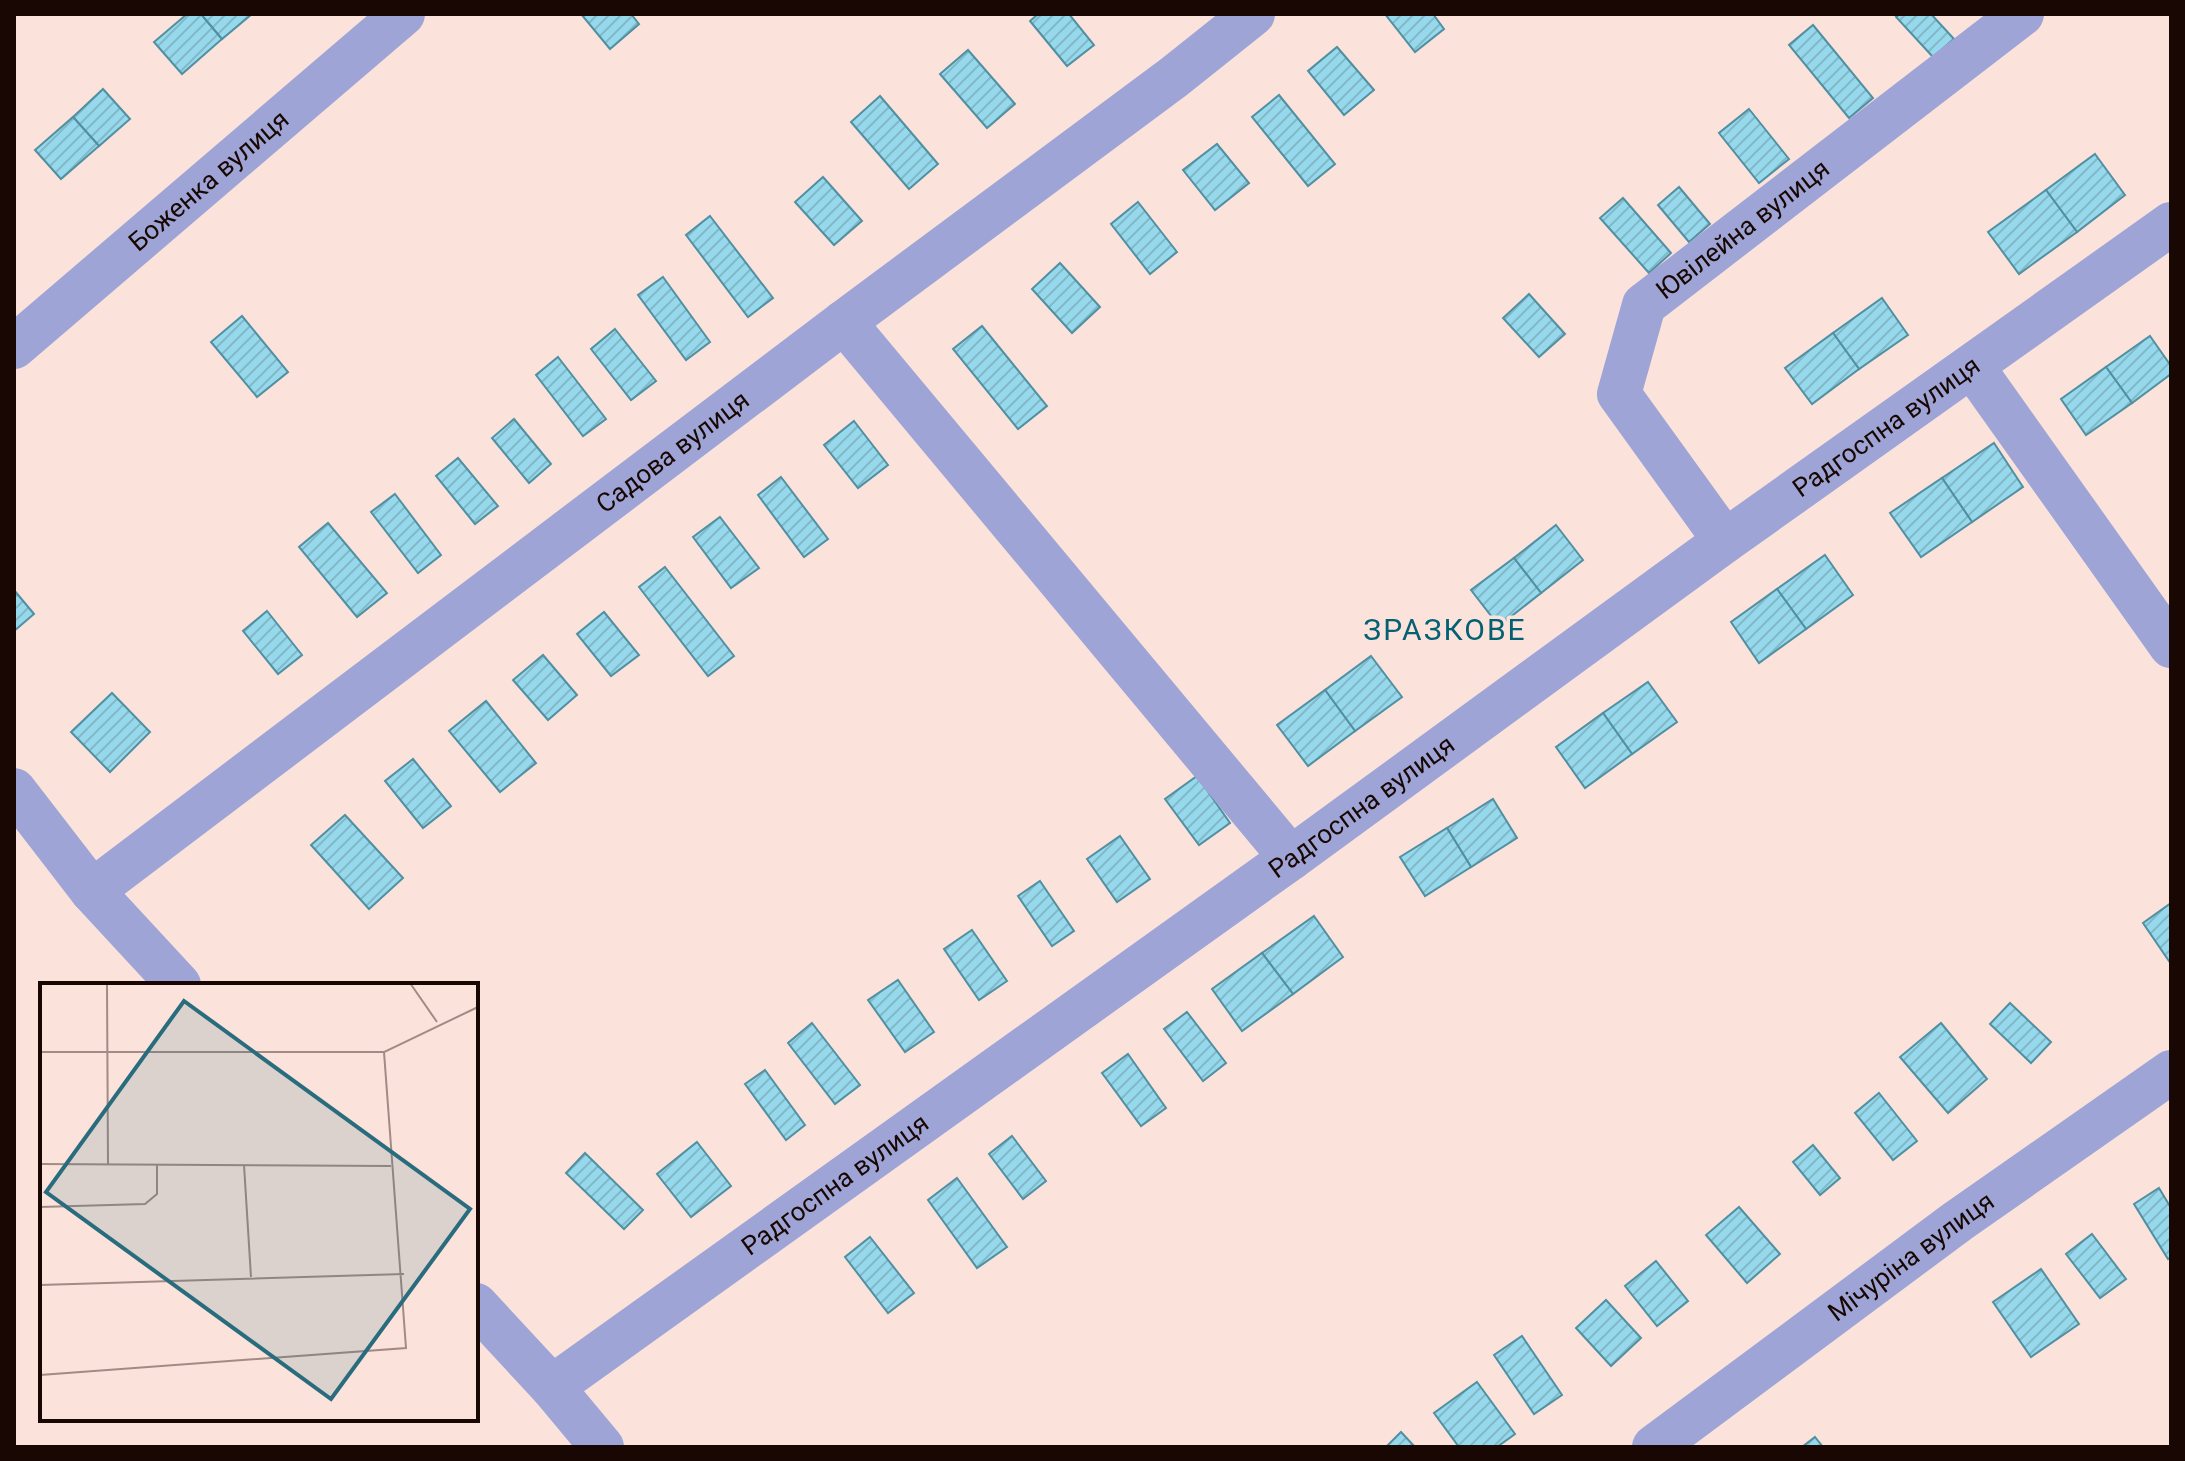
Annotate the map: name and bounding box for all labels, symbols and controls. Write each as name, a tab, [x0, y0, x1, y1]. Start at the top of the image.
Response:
street label: Боженка вулиця	[123, 104, 294, 257]
street label: Ювілейна вулиця	[1650, 153, 1835, 305]
street label: Радгоспна вулиця	[1787, 350, 1985, 503]
street label: Садова вулиця	[590, 384, 755, 519]
district label: ЗРАЗКОВЕ	[1363, 612, 1527, 647]
street label: Радгоспна вулиця	[1263, 729, 1460, 884]
inset map	[40, 983, 478, 1421]
street label: Радгоспна вулиця	[736, 1108, 934, 1261]
street label: Мічуріна вулиця	[1822, 1186, 2000, 1327]

